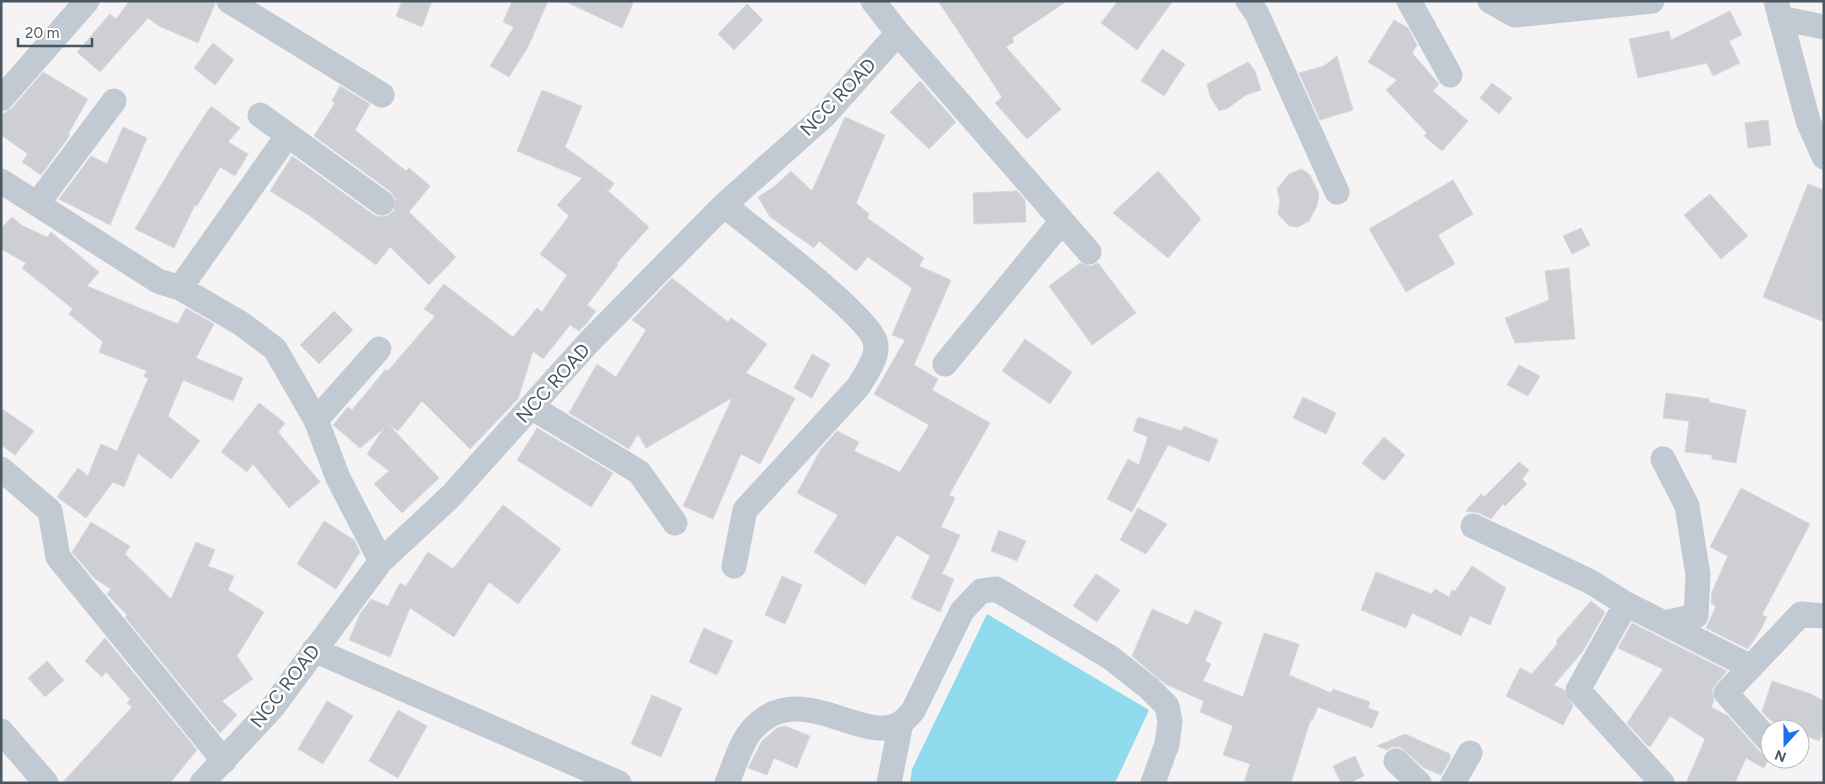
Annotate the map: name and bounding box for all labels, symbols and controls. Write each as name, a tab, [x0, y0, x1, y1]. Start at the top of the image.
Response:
scale bar	[18, 15, 91, 47]
text: 20 m	[25, 24, 59, 42]
street label: NCC ROAD	[795, 53, 881, 141]
street label: NCC ROAD	[511, 338, 595, 428]
street label: NCC ROAD	[245, 640, 325, 732]
north arrow	[1760, 719, 1810, 769]
text: N	[1772, 746, 1789, 766]

